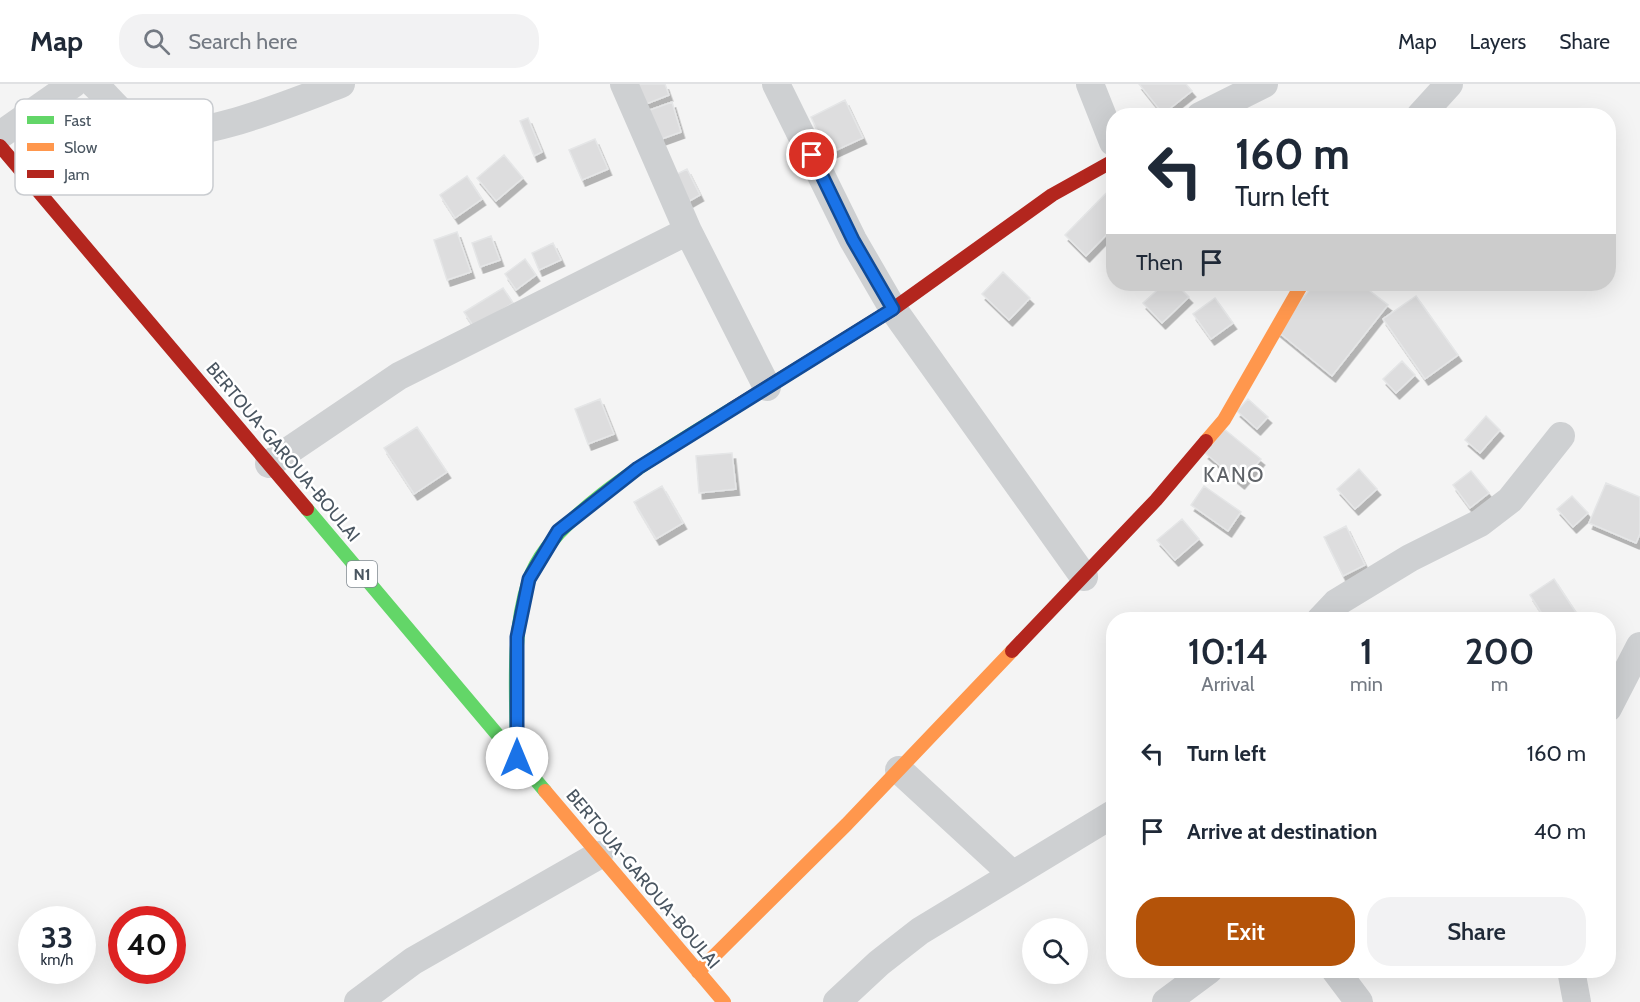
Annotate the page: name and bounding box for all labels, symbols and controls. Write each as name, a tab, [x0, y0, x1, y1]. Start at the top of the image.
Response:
search box	[119, 14, 539, 68]
text: Map	[30, 24, 83, 58]
icon: search	[140, 25, 173, 58]
text: Search here	[188, 28, 297, 55]
text: Map	[1398, 29, 1437, 54]
text: Layers	[1470, 29, 1526, 54]
text: Share	[1559, 29, 1610, 54]
legend	[15, 99, 213, 195]
text: Fast	[64, 111, 92, 130]
text: 160 m	[1235, 128, 1350, 180]
pin	[786, 129, 837, 180]
icon: left	[1136, 132, 1214, 210]
text: Slow	[64, 138, 98, 157]
icon: arrive	[795, 138, 828, 171]
text: Jam	[63, 165, 90, 184]
text: Turn left	[1235, 180, 1329, 213]
icon: arrive	[1195, 246, 1228, 279]
text: Then	[1136, 249, 1183, 276]
street label: BERTOUA-GAROUA-BOULAI	[201, 358, 365, 546]
district label: KANO	[1203, 462, 1265, 487]
road number: N1	[347, 561, 377, 587]
text: 10:14	[1188, 629, 1268, 673]
text: 1	[1360, 629, 1373, 673]
text: 200	[1465, 629, 1534, 673]
text: Arrival	[1201, 672, 1255, 696]
text: min	[1350, 672, 1383, 696]
text: m	[1491, 672, 1508, 696]
position arrow	[485, 726, 549, 790]
icon: left	[1136, 737, 1169, 770]
text: Turn left	[1187, 740, 1266, 767]
text: 160 m	[1527, 740, 1586, 767]
street label: BERTOUA-GAROUA-BOULAI	[561, 785, 725, 973]
icon: arrive	[1136, 815, 1169, 848]
text: Arrive at destination	[1187, 818, 1377, 845]
text: 40 m	[1534, 818, 1586, 845]
button: Exit	[1136, 897, 1355, 966]
button: Share	[1367, 897, 1586, 966]
speed limit sign: 40	[108, 906, 186, 984]
map controls	[1022, 918, 1088, 984]
button: search	[1022, 918, 1088, 984]
text: 33	[41, 919, 73, 956]
text: km/h	[41, 951, 73, 969]

